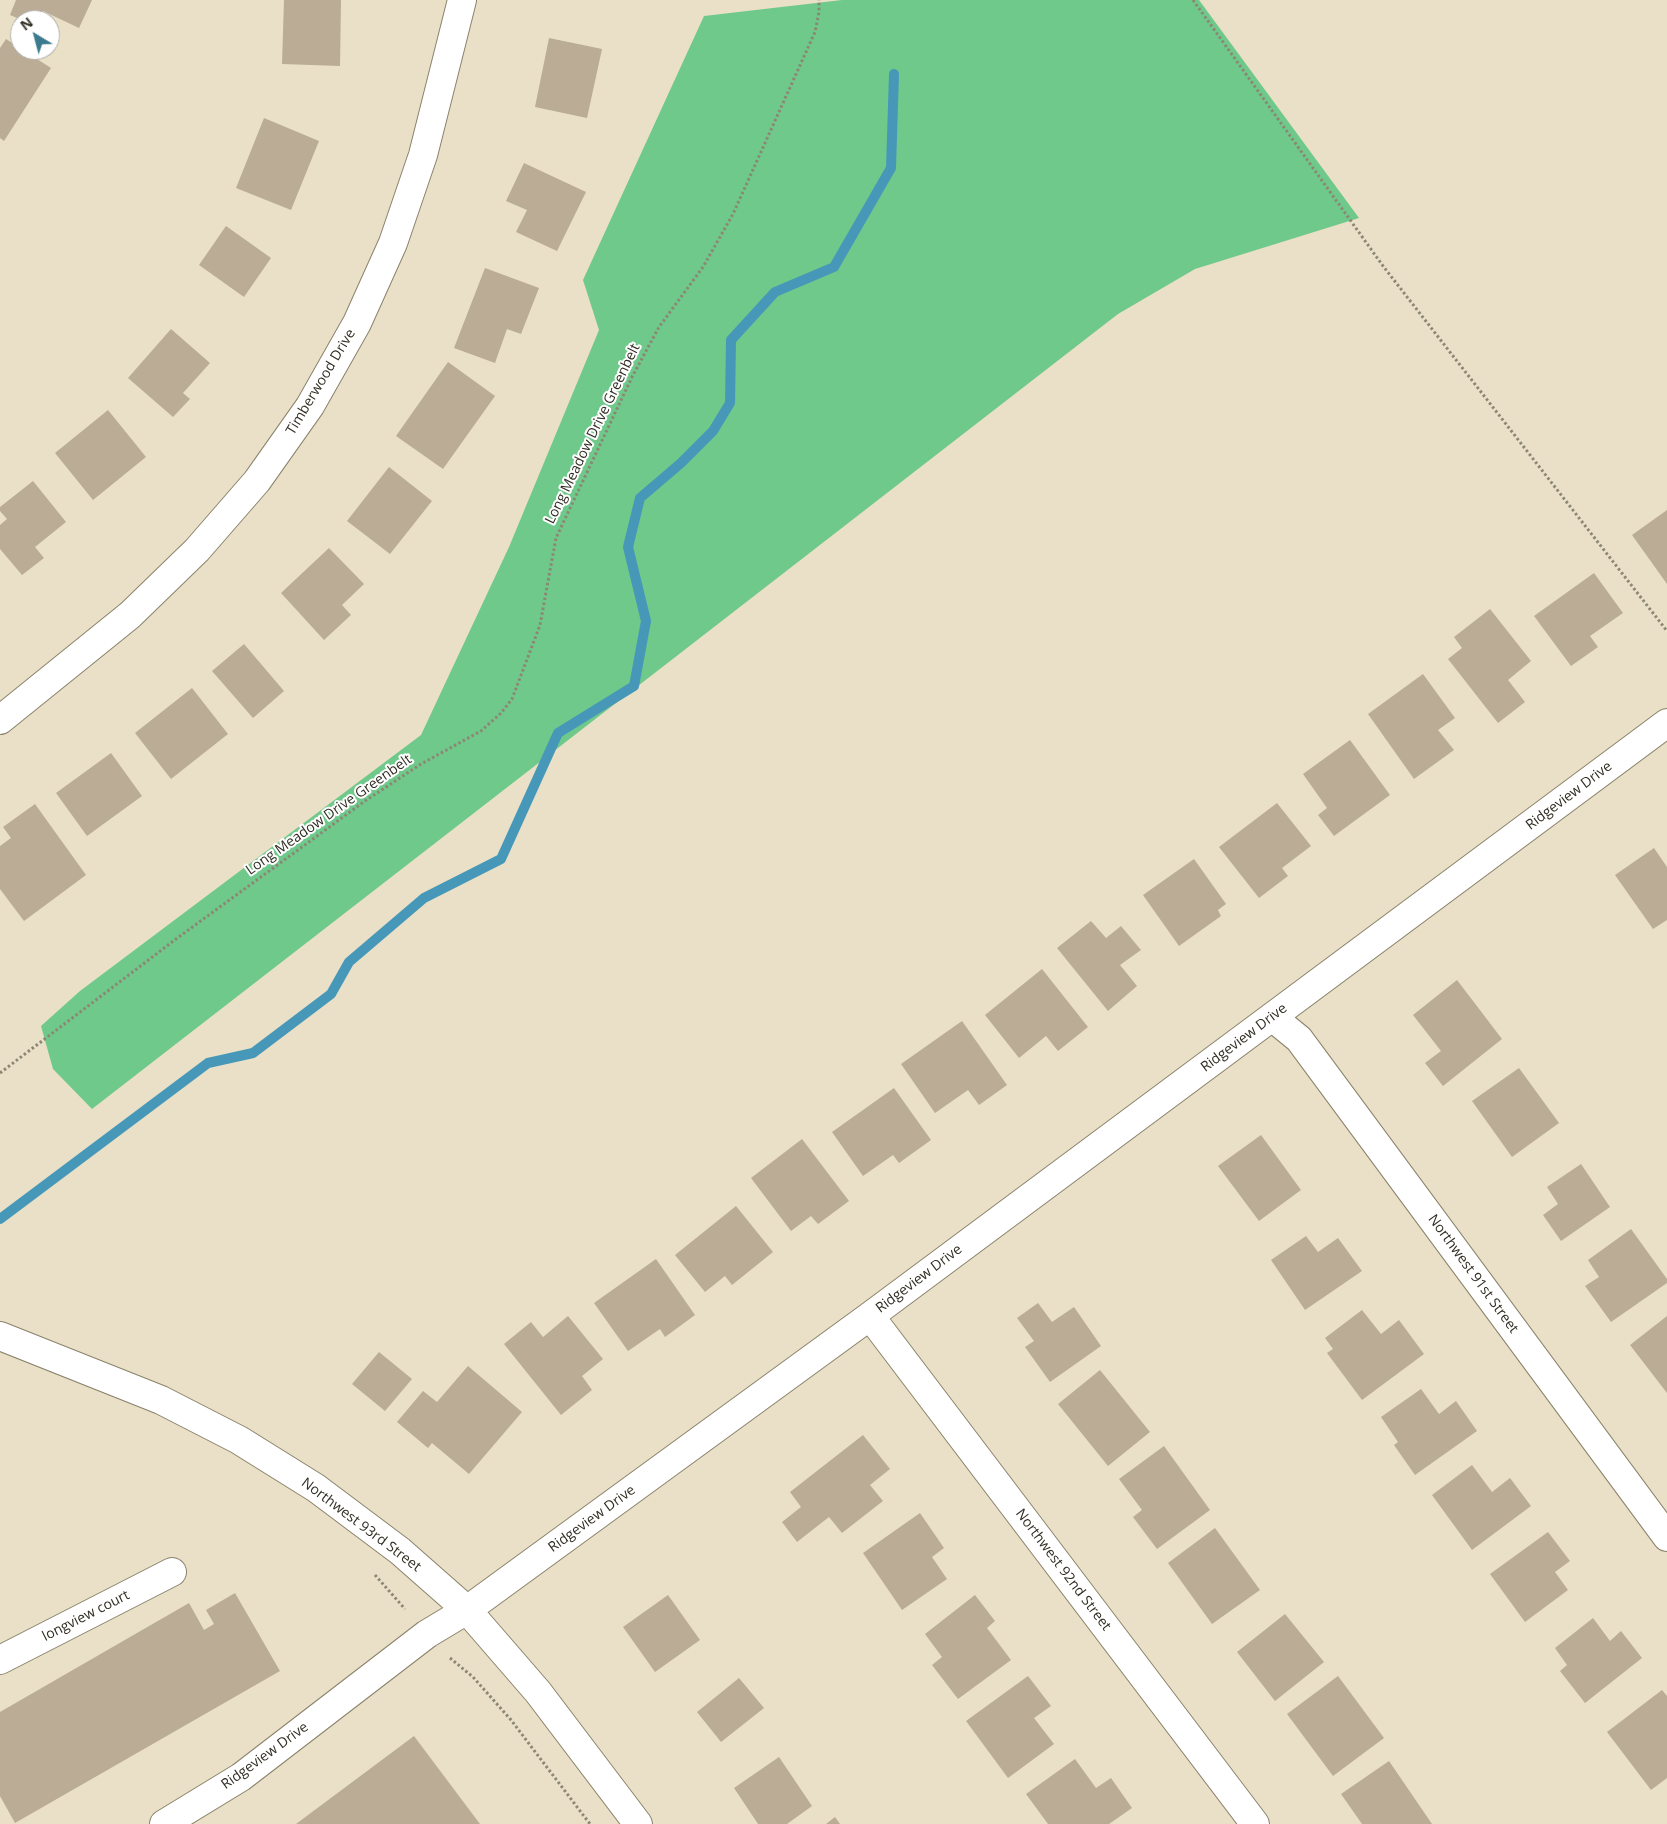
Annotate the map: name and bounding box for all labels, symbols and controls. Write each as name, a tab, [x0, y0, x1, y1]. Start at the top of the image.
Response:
north arrow	[10, 10, 60, 60]
text: N	[16, 12, 37, 34]
street label: Timberwood Drive	[283, 326, 359, 438]
street label: Long Meadow Drive Greenbelt	[542, 341, 644, 527]
street label: Long Meadow Drive Greenbelt	[243, 751, 415, 879]
street label: Ridgeview Drive	[1523, 758, 1615, 834]
street label: Ridgeview Drive	[1198, 1000, 1290, 1076]
street label: Northwest 91st Street	[1424, 1211, 1522, 1337]
street label: Ridgeview Drive	[873, 1241, 965, 1317]
street label: Northwest 93rd Street	[298, 1475, 424, 1575]
street label: Ridgeview Drive	[545, 1482, 639, 1556]
street label: Northwest 92nd Street	[1012, 1506, 1114, 1634]
street label: longview court	[40, 1587, 132, 1645]
street label: Ridgeview Drive	[218, 1719, 312, 1793]

